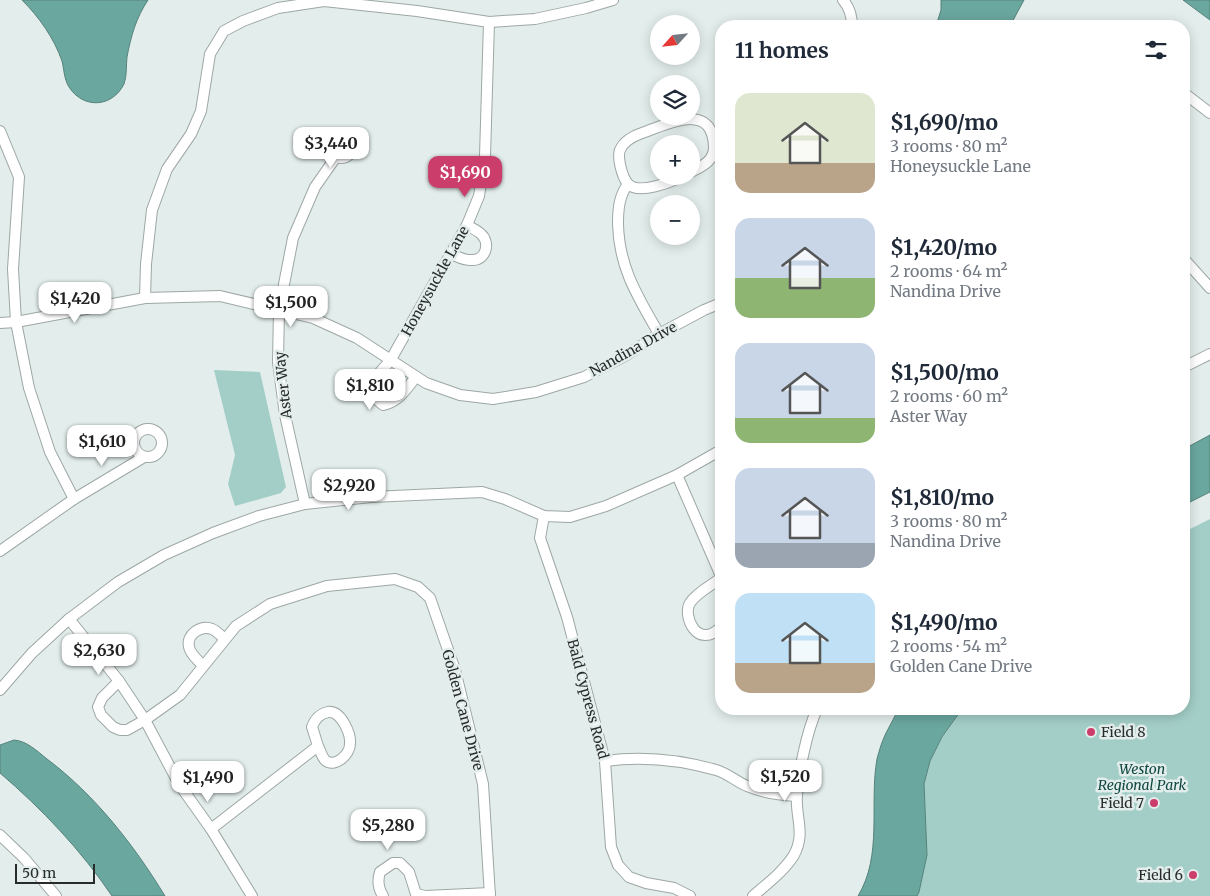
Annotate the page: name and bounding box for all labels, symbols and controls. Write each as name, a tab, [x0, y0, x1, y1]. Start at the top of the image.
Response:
north arrow	[650, 15, 700, 65]
map controls	[650, 15, 700, 245]
icon: filters	[1142, 36, 1170, 64]
text: 11 homes	[735, 37, 829, 64]
button: layers	[650, 75, 700, 125]
text: $1,690/mo	[890, 109, 998, 136]
icon: home	[775, 113, 835, 173]
pin: $3,440	[290, 126, 372, 169]
text: $3,440	[304, 133, 358, 153]
button: +	[650, 135, 700, 185]
text: 3 rooms · 80 m²	[890, 136, 1007, 156]
pin: $1,690	[424, 156, 506, 198]
text: Honeysuckle Lane	[890, 156, 1031, 176]
text: $1,690	[439, 162, 491, 182]
button: −	[650, 195, 700, 245]
street label: Honeysuckle Lane	[397, 223, 473, 339]
text: $1,420/mo	[890, 234, 997, 261]
icon: home	[775, 238, 835, 298]
text: 2 rooms · 64 m²	[890, 261, 1008, 281]
text: Nandina Drive	[890, 281, 1001, 301]
pin: $1,420	[34, 282, 116, 324]
pin: $1,500	[250, 286, 332, 328]
text: $1,420	[49, 288, 101, 308]
text: $1,500	[265, 292, 317, 312]
street label: Nandina Drive	[586, 318, 680, 380]
street label: Aster Way	[270, 350, 296, 421]
text: $1,500/mo	[890, 359, 999, 386]
icon: home	[775, 363, 835, 423]
pin: $1,810	[329, 368, 411, 411]
text: $1,810	[346, 375, 394, 395]
text: 2 rooms · 60 m²	[890, 386, 1008, 406]
text: Aster Way	[890, 406, 967, 426]
pin: $1,610	[61, 424, 143, 467]
text: $1,610	[78, 431, 126, 451]
pin: $2,920	[308, 468, 390, 511]
text: $2,920	[323, 475, 375, 495]
text: $1,810/mo	[890, 484, 994, 511]
icon: home	[775, 488, 835, 548]
text: 3 rooms · 80 m²	[890, 511, 1007, 531]
text: Nandina Drive	[890, 531, 1001, 551]
text: $1,490/mo	[890, 609, 998, 636]
icon: home	[775, 613, 835, 673]
pin: $2,630	[58, 634, 140, 676]
text: 2 rooms · 54 m²	[890, 636, 1007, 656]
street label: Bald Cypress Road	[563, 637, 613, 762]
text: $2,630	[73, 640, 125, 660]
street label: Golden Cane Drive	[438, 648, 488, 772]
text: Golden Cane Drive	[890, 656, 1032, 676]
place label: Field 8	[1101, 723, 1146, 741]
marker: Field 8	[1085, 726, 1097, 738]
pin: $1,490	[167, 760, 249, 803]
pin: $1,520	[744, 760, 826, 802]
park label: Weston Regional Park	[1098, 760, 1187, 794]
text: $1,520	[760, 766, 810, 786]
text: $1,490	[182, 767, 234, 787]
place label: Field 7	[1100, 794, 1144, 812]
marker: Field 7	[1148, 797, 1160, 809]
pin: $5,280	[347, 808, 429, 851]
text: $5,280	[361, 815, 415, 835]
scale bar	[15, 861, 95, 884]
text: 50 m	[22, 864, 56, 882]
place label: Field 6	[1138, 866, 1183, 884]
marker: Field 6	[1187, 869, 1199, 881]

